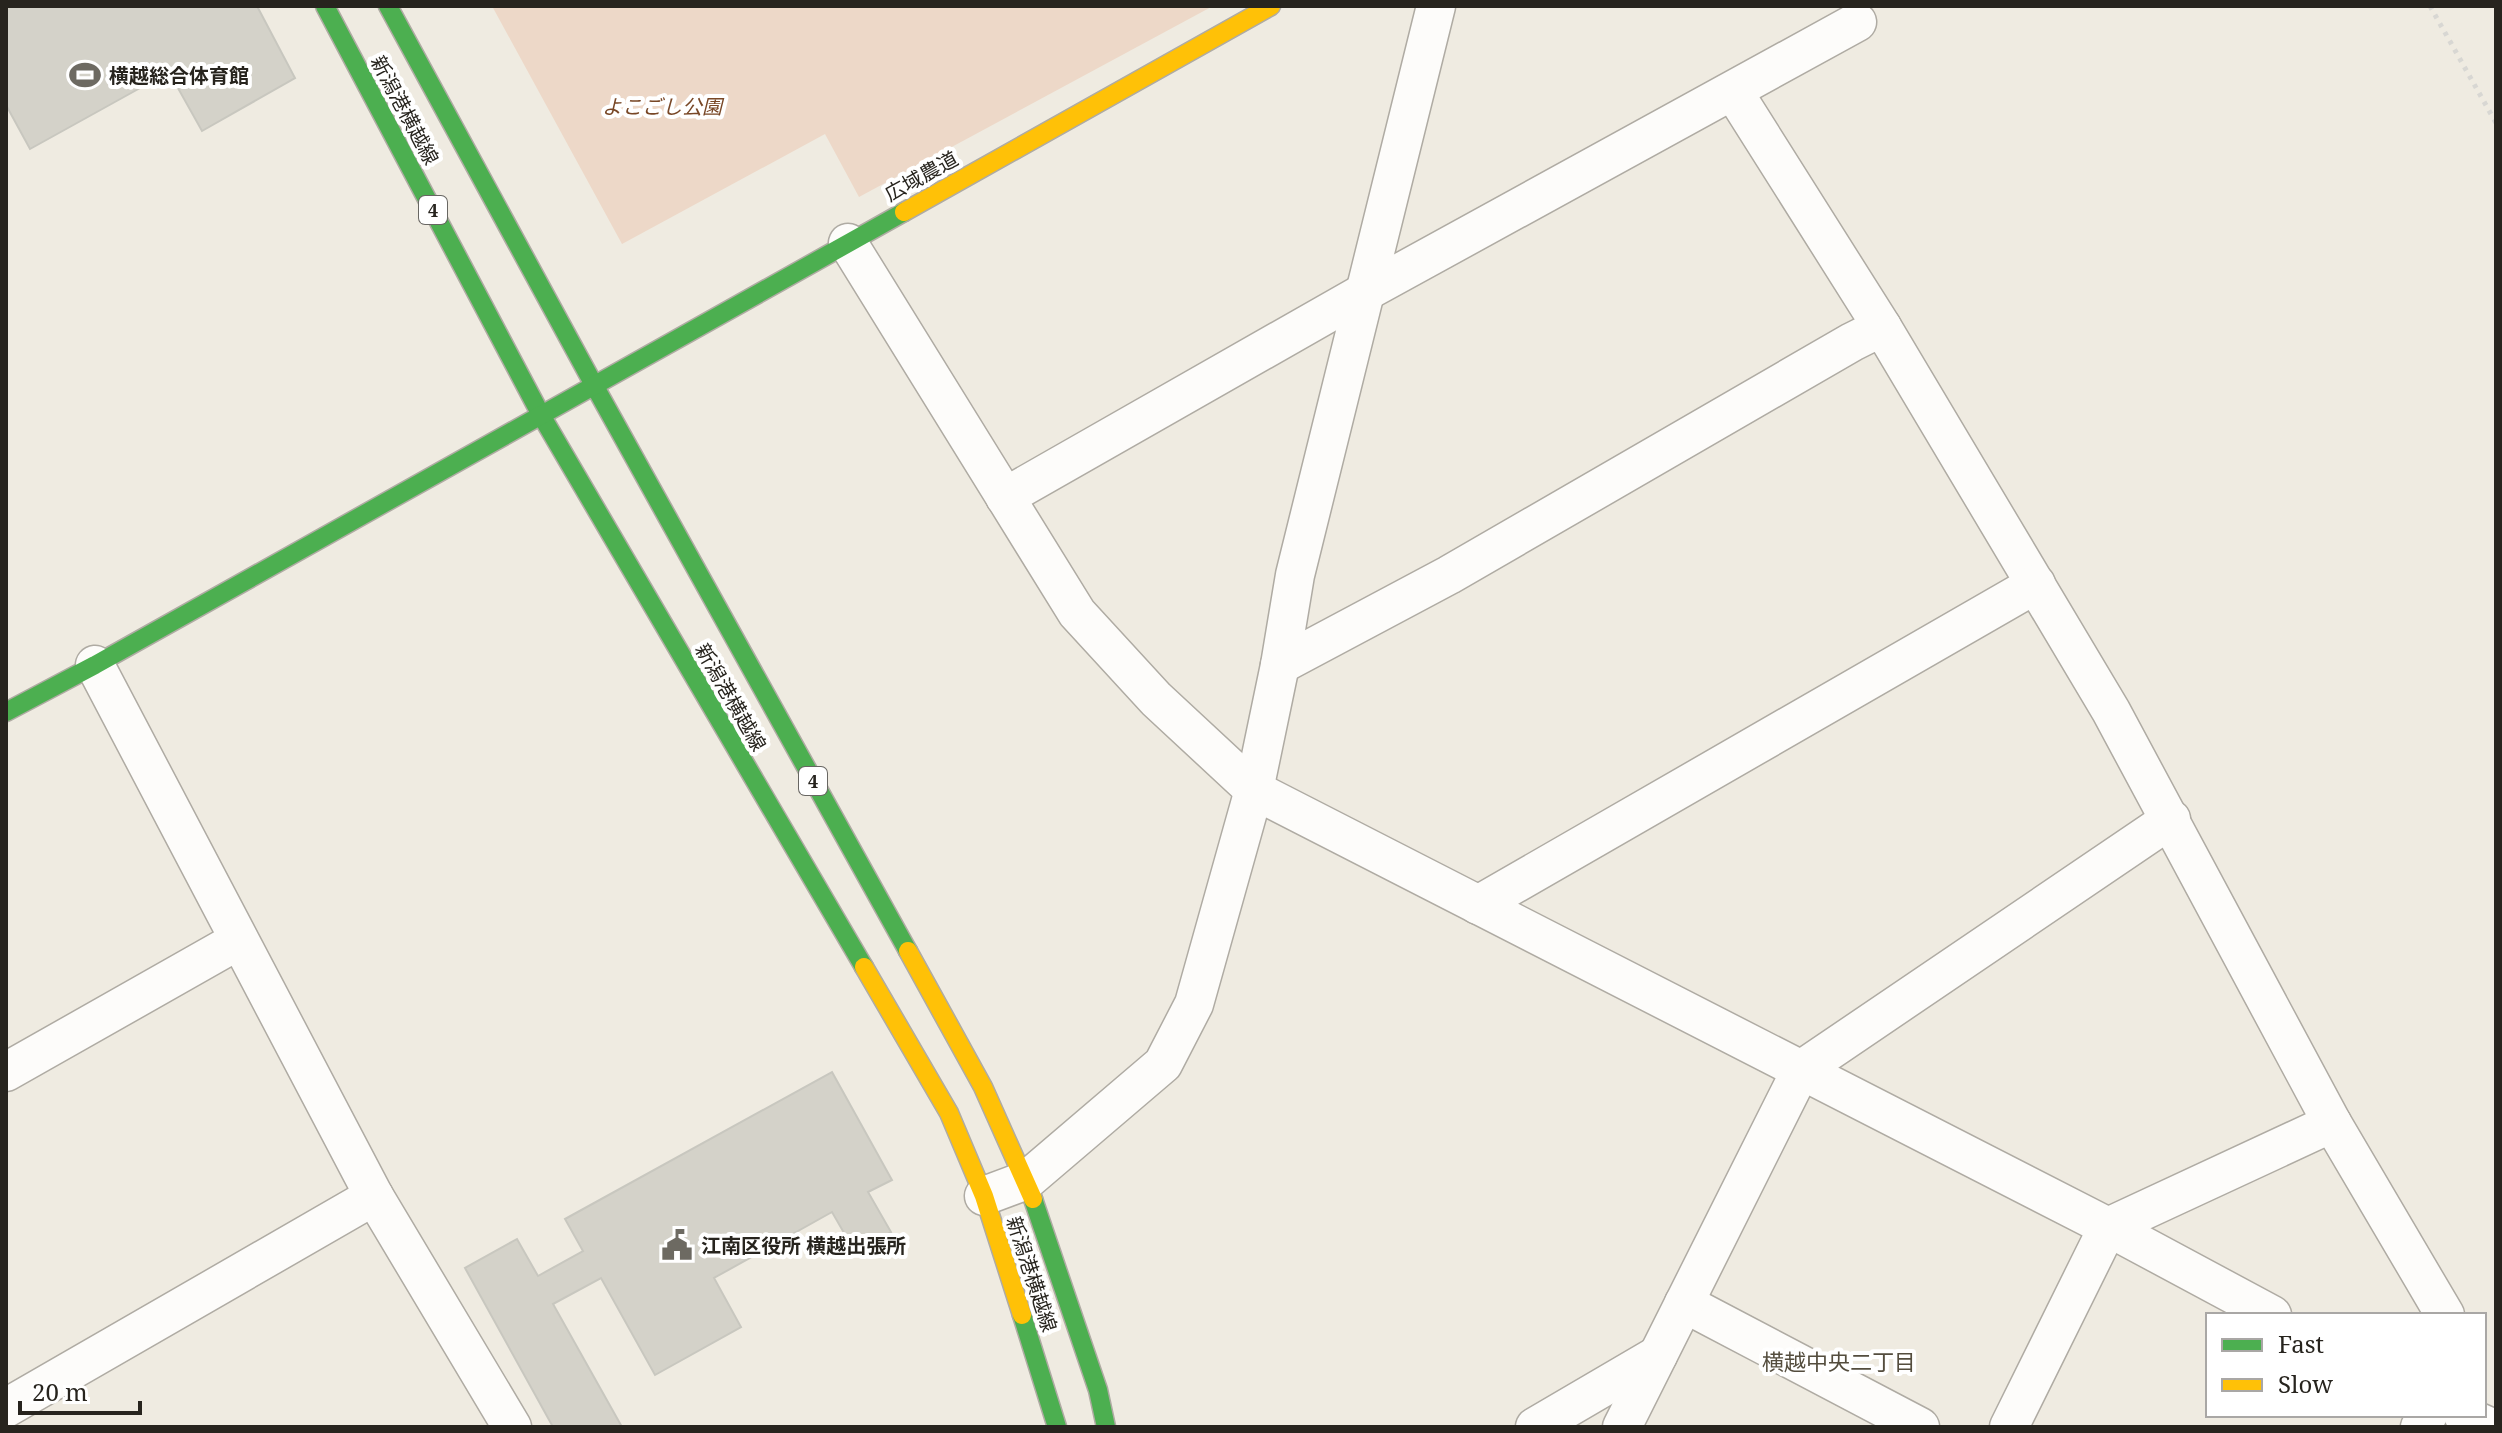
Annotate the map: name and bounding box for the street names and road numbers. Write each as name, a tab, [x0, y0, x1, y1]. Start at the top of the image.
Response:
street label: 新潟港横越線	[365, 51, 445, 169]
street label: 広域農道	[879, 145, 963, 207]
road number: 4	[419, 196, 447, 224]
street label: 新潟港横越線	[689, 638, 773, 756]
road number: 4	[799, 767, 827, 795]
street label: 新潟港横越線	[1001, 1213, 1063, 1335]

